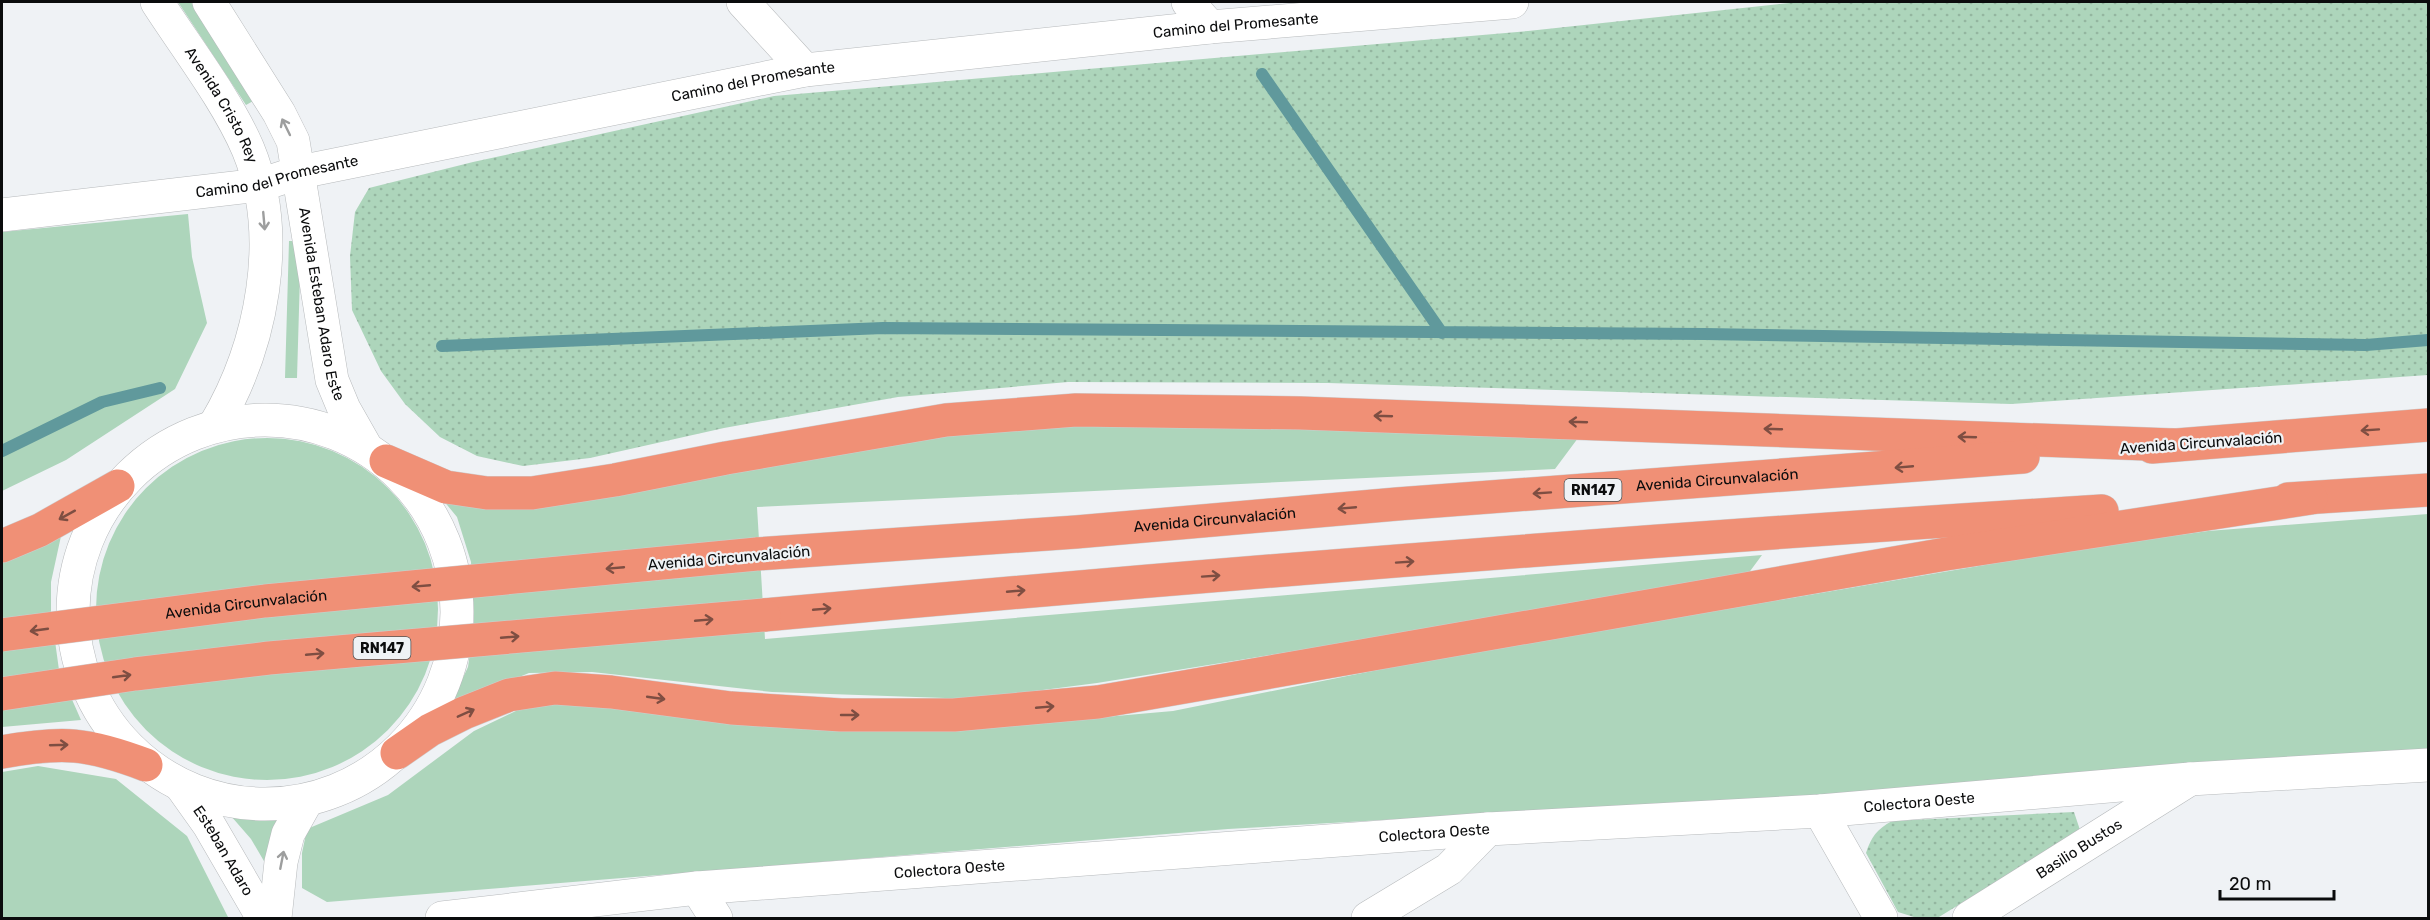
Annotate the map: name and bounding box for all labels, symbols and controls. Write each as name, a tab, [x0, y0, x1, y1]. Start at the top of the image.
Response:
street label: Camino del Promesante	[1152, 9, 1319, 42]
street label: Avenida Cristo Rey	[181, 44, 262, 165]
street label: Camino del Promesante	[670, 58, 836, 106]
one-way arrow	[280, 119, 292, 137]
street label: Camino del Promesante	[195, 151, 360, 201]
street label: Avenida Esteban Adaro Este	[295, 206, 349, 403]
one-way arrow	[259, 211, 270, 231]
one-way arrow	[1373, 410, 1393, 422]
one-way arrow	[1568, 416, 1588, 428]
one-way arrow	[1763, 424, 1783, 435]
one-way arrow	[2361, 425, 2381, 436]
street label: Avenida Circunvalación	[2119, 428, 2283, 458]
one-way arrow	[1958, 431, 1978, 443]
one-way arrow	[1894, 462, 1914, 473]
street label: Avenida Circunvalación	[1635, 465, 1799, 495]
road number: RN147	[1564, 479, 1622, 501]
one-way arrow	[1532, 488, 1552, 499]
one-way arrow	[1338, 503, 1358, 514]
street label: Avenida Circunvalación	[1133, 504, 1297, 536]
one-way arrow	[59, 509, 76, 521]
street label: Avenida Circunvalación	[647, 542, 811, 574]
one-way arrow	[1395, 556, 1415, 567]
one-way arrow	[605, 563, 625, 574]
one-way arrow	[1200, 570, 1220, 581]
one-way arrow	[411, 581, 431, 592]
street label: Avenida Circunvalación	[164, 586, 328, 623]
one-way arrow	[1006, 586, 1026, 597]
one-way arrow	[812, 603, 832, 614]
one-way arrow	[693, 614, 713, 625]
one-way arrow	[30, 624, 50, 635]
one-way arrow	[499, 631, 519, 642]
road number: RN147	[354, 637, 410, 659]
one-way arrow	[305, 648, 325, 659]
one-way arrow	[111, 670, 131, 681]
one-way arrow	[646, 692, 666, 703]
one-way arrow	[1034, 701, 1054, 712]
one-way arrow	[456, 707, 474, 718]
one-way arrow	[840, 709, 860, 721]
one-way arrow	[49, 739, 69, 751]
street label: Colectora Oeste	[1863, 789, 1976, 816]
street label: Esteban Adaro	[189, 802, 257, 899]
street label: Basilio Bustos	[2033, 815, 2126, 883]
street label: Colectora Oeste	[1378, 820, 1490, 846]
one-way arrow	[277, 851, 288, 871]
street label: Colectora Oeste	[893, 856, 1006, 882]
scale bar	[2220, 863, 2334, 901]
text: 20 m	[2229, 873, 2271, 895]

